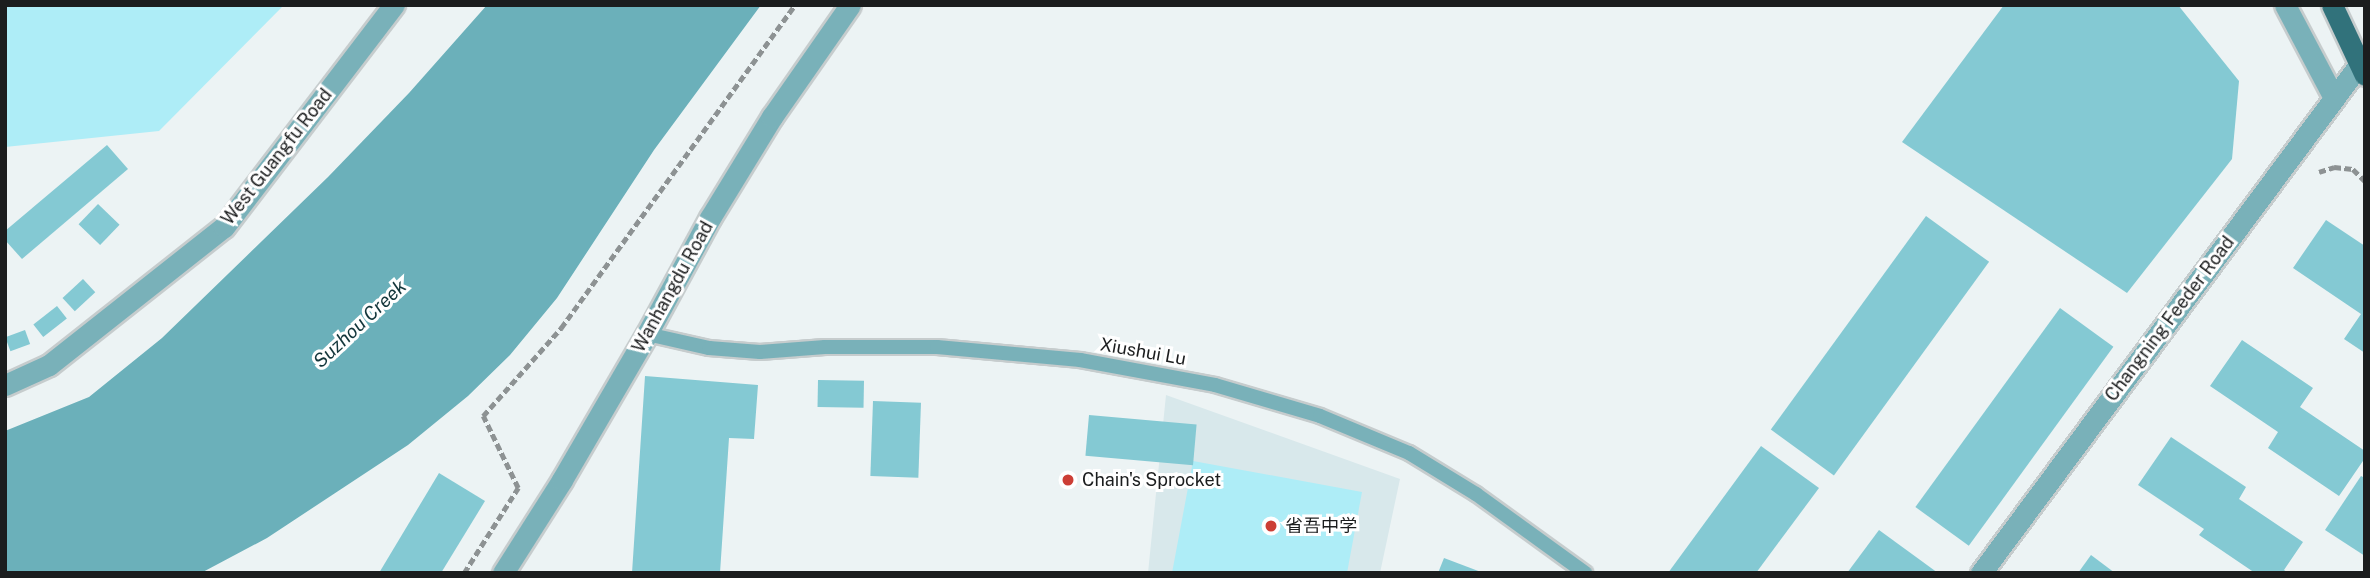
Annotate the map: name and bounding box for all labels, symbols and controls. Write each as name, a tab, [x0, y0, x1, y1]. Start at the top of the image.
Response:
street label: West Guangfu Road	[217, 85, 337, 229]
street label: Wanhangdu Road	[628, 218, 718, 356]
street label: Changning Feeder Road	[2101, 232, 2239, 406]
water label: Suzhou Creek	[309, 275, 411, 373]
street label: Xiushui Lu	[1098, 334, 1188, 370]
place label: Chain's Sprocket	[1082, 469, 1221, 491]
marker: Chain's Sprocket	[1060, 472, 1076, 488]
place label: 省吾中学	[1285, 515, 1357, 537]
marker: 省吾中学	[1263, 518, 1279, 534]

